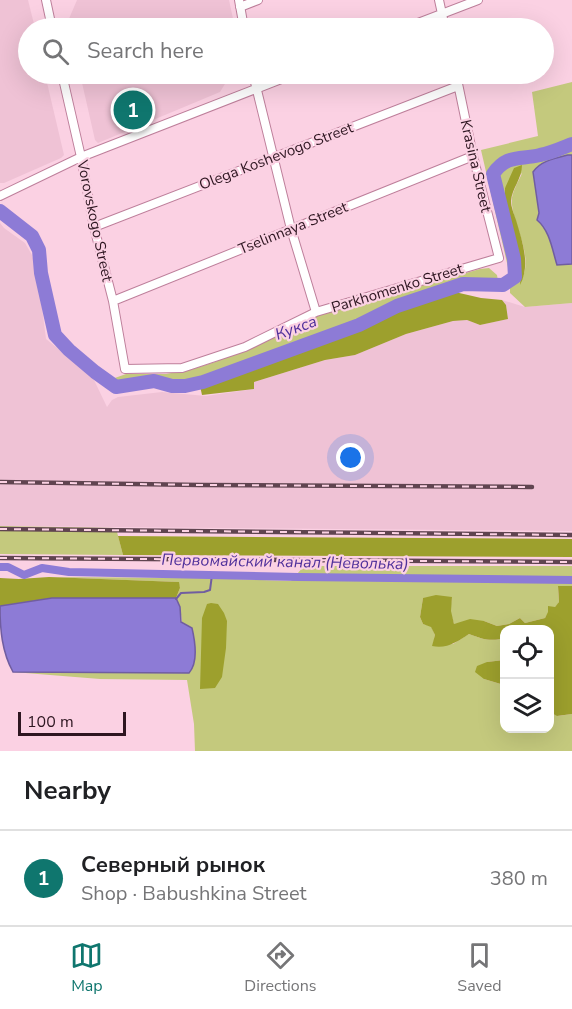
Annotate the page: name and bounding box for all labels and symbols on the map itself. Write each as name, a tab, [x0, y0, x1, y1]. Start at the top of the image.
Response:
pin: 1	[114, 88, 152, 132]
street label: Olega Koshevogo Street	[196, 117, 357, 195]
street label: Krasina Street	[456, 118, 497, 215]
street label: Vorovskogo Street	[72, 157, 118, 284]
street label: Tselinnaya Street	[235, 197, 351, 259]
street label: Parkhomenko Street	[329, 258, 466, 318]
water label: Кукса	[272, 310, 320, 346]
your location	[336, 443, 365, 472]
water label: Первомайский канал (Неволька)	[161, 549, 409, 575]
scale bar	[18, 709, 126, 736]

